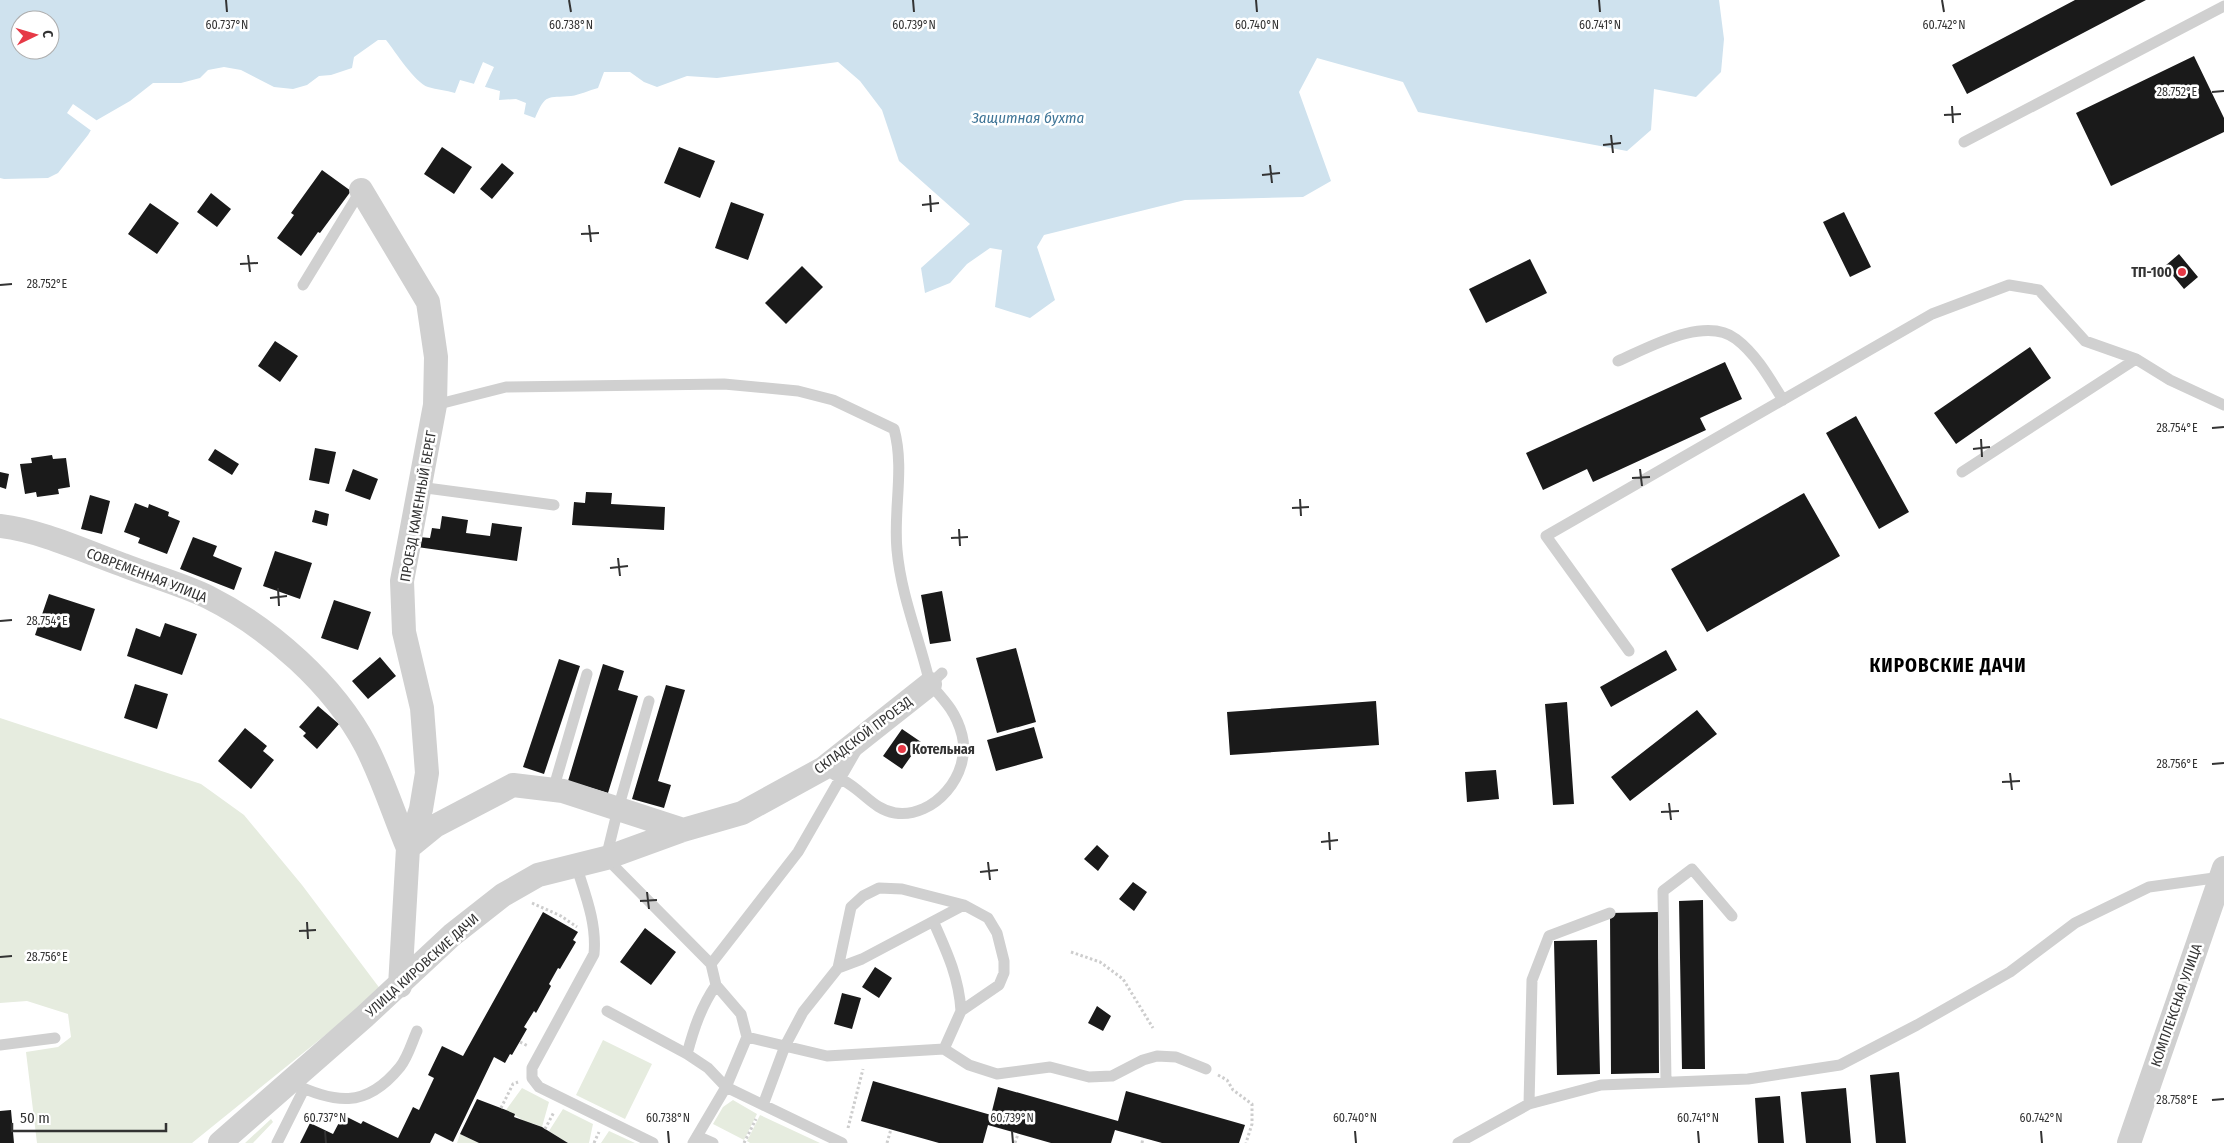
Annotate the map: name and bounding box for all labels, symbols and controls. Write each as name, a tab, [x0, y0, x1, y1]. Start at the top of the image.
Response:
north arrow	[10, 10, 60, 60]
text: 60.737°N	[206, 18, 248, 32]
text: 60.738°N	[549, 18, 593, 32]
text: 60.739°N	[892, 18, 936, 32]
text: 60.740°N	[1235, 18, 1279, 32]
text: 60.741°N	[1579, 18, 1621, 32]
text: 60.742°N	[1922, 18, 1966, 32]
text: С	[39, 30, 56, 39]
text: 28.752°E	[2157, 85, 2198, 99]
water label: Защитная бухта	[971, 109, 1084, 127]
place label: ТП-100	[2131, 264, 2172, 281]
marker: ТП-100	[2176, 266, 2188, 278]
text: 28.752°E	[27, 277, 68, 291]
text: 28.754°E	[2156, 421, 2198, 435]
street label: ПРОЕЗД КАМЕННЫЙ БЕРЕГ	[397, 429, 440, 583]
street label: СОВРЕМЕННАЯ УЛИЦА	[84, 545, 210, 607]
text: 28.754°E	[26, 614, 68, 628]
district label: КИРОВСКИЕ ДАЧИ	[1869, 654, 2027, 677]
street label: СКЛАДСКОЙ ПРОЕЗД	[811, 693, 916, 778]
place label: Котельная	[912, 741, 975, 758]
marker: Котельная	[896, 743, 908, 755]
text: 28.756°E	[2156, 757, 2198, 771]
street label: УЛИЦА КИРОВСКИЕ ДАЧИ	[362, 910, 482, 1021]
street label: КОМПЛЕКСНАЯ УЛИЦА	[2147, 941, 2206, 1069]
text: 28.756°E	[26, 950, 68, 964]
text: 28.758°E	[2156, 1093, 2198, 1107]
scale bar	[12, 1100, 166, 1132]
text: 50 m	[20, 1109, 50, 1127]
text: 60.737°N	[304, 1111, 346, 1125]
text: 60.738°N	[646, 1111, 690, 1125]
text: 60.739°N	[990, 1111, 1034, 1125]
text: 60.740°N	[1333, 1111, 1377, 1125]
text: 60.741°N	[1677, 1111, 1719, 1125]
text: 60.742°N	[2019, 1111, 2063, 1125]

